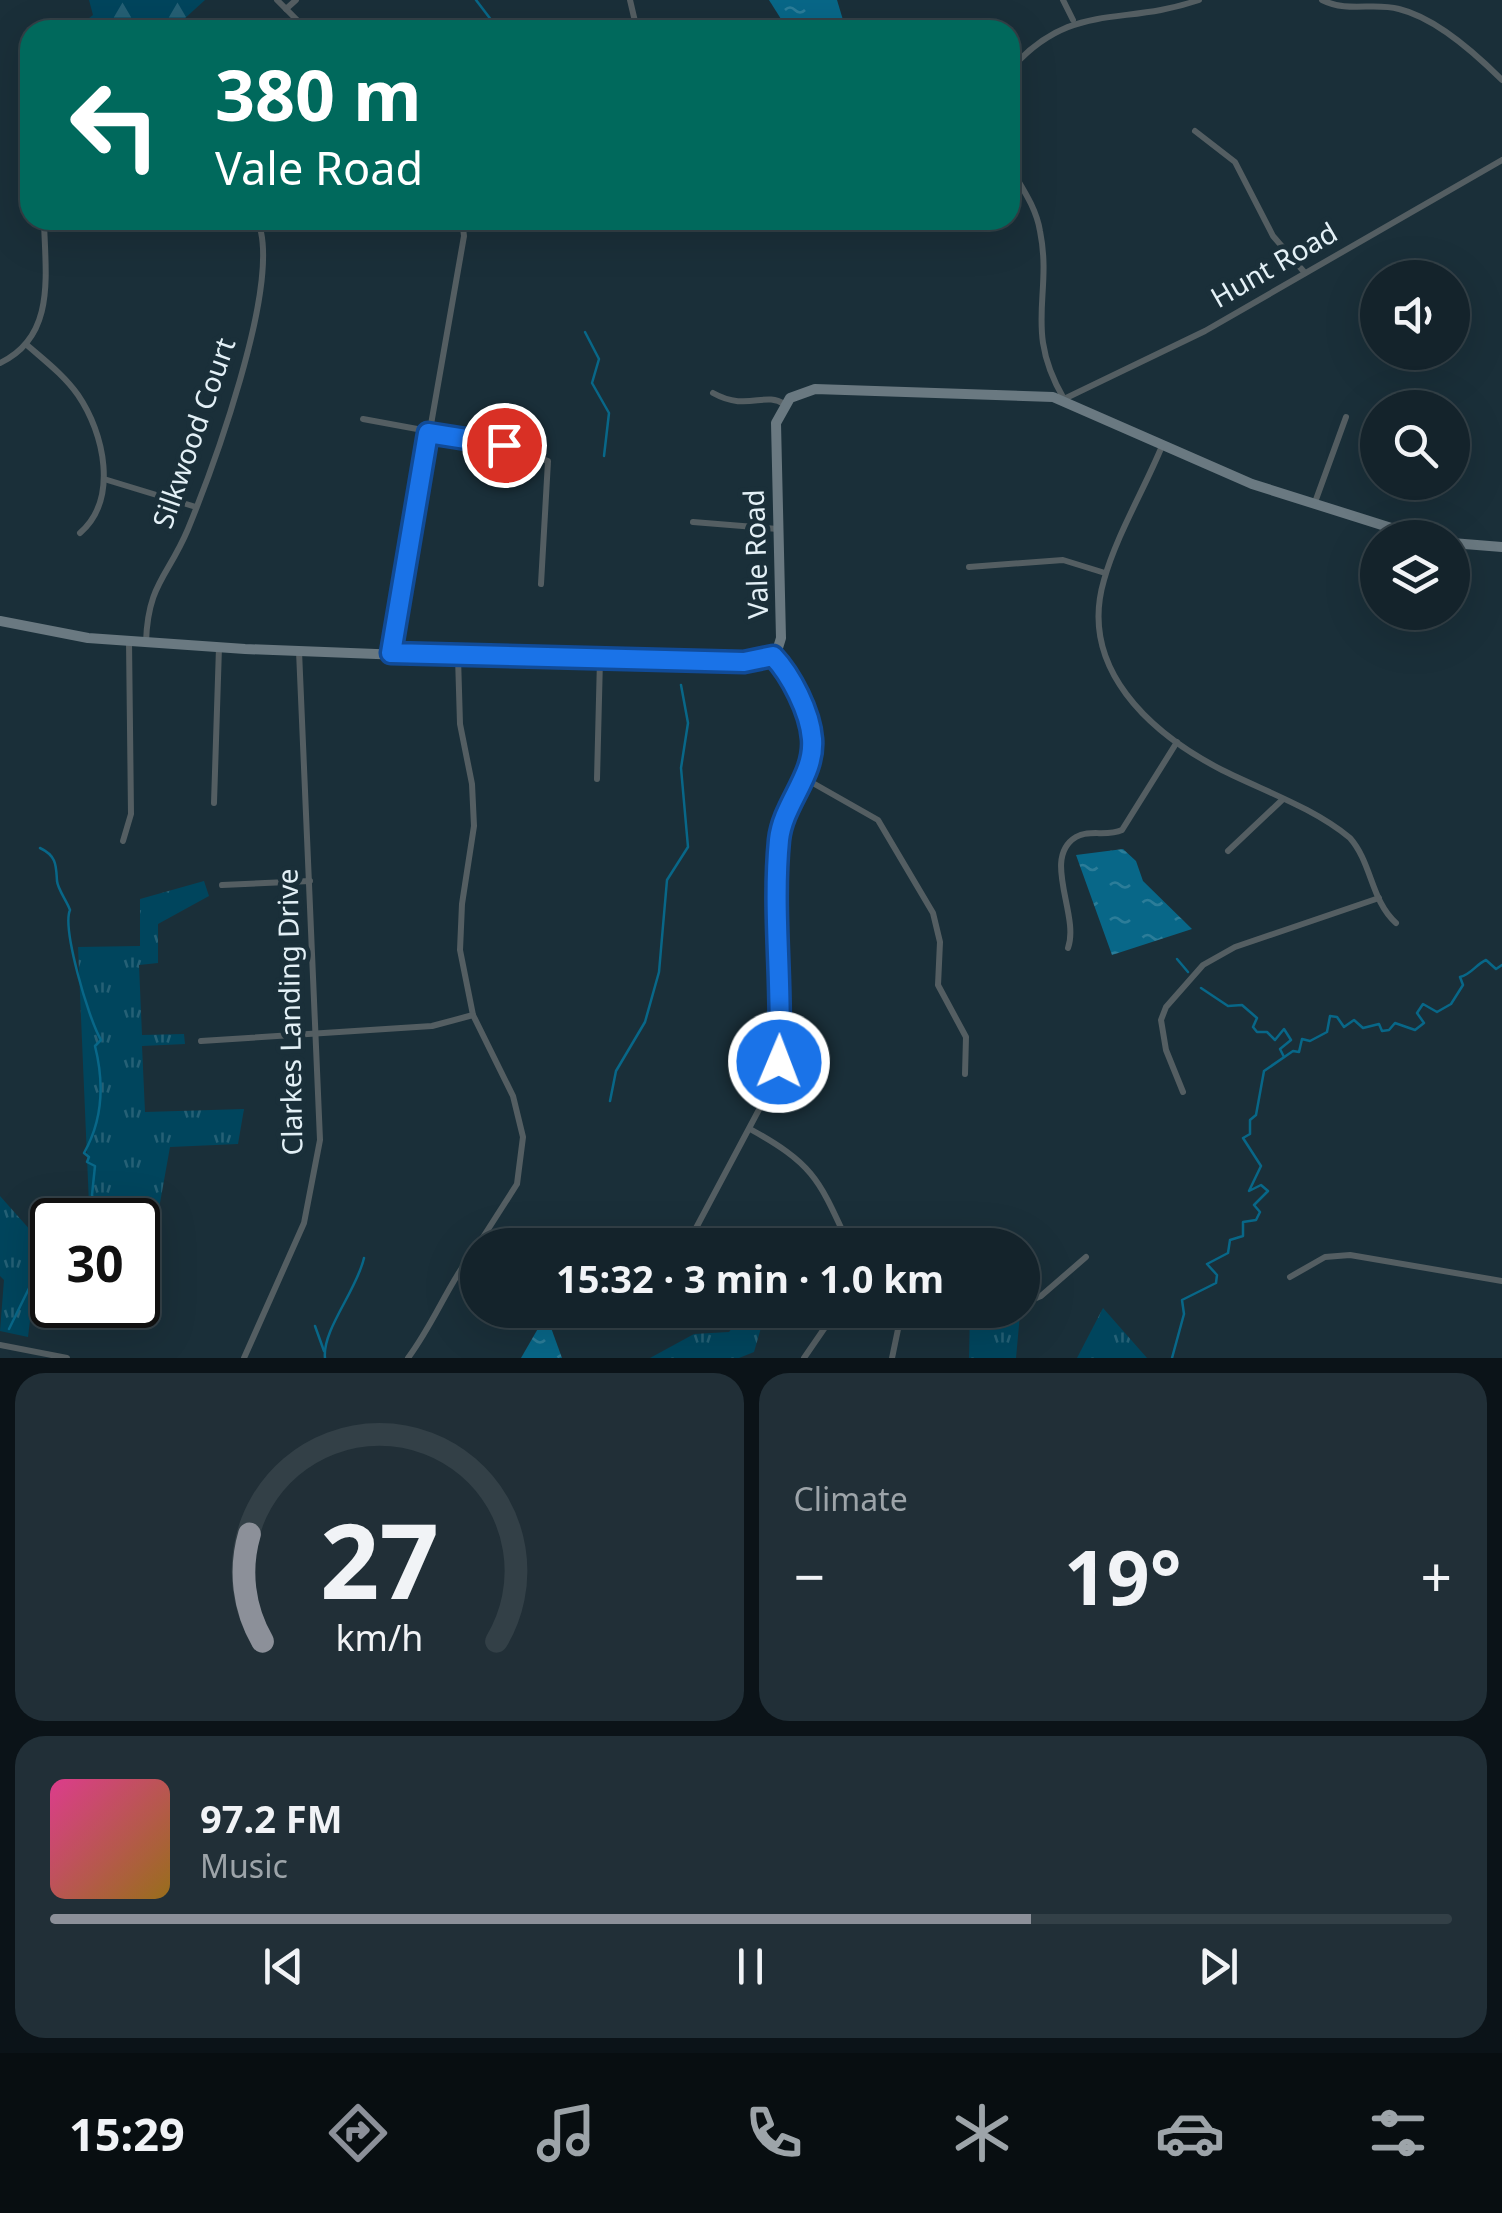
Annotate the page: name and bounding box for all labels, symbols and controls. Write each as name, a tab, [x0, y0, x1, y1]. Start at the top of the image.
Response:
text: 380 m	[215, 46, 422, 142]
icon: left	[50, 60, 180, 190]
text: Vale Road	[215, 137, 423, 198]
street label: Hunt Road	[1203, 213, 1344, 316]
map controls	[1360, 260, 1470, 630]
button: sound	[1360, 260, 1470, 370]
street label: Silkwood Court	[143, 333, 243, 533]
button: search	[1360, 390, 1470, 500]
pin	[462, 403, 547, 488]
icon: arrive	[477, 418, 532, 473]
street label: Vale Road	[734, 489, 776, 619]
button: layers	[1360, 520, 1470, 630]
street label: Clarkes Landing Drive	[268, 868, 311, 1156]
position arrow	[727, 1010, 831, 1114]
speed limit sign: 30	[30, 1198, 160, 1328]
text: 15:32 · 3 min · 1.0 km	[556, 1252, 944, 1304]
text: Climate	[794, 1477, 908, 1520]
text: 27	[320, 1488, 439, 1629]
text: 19°	[1064, 1525, 1182, 1627]
text: −	[794, 1538, 825, 1613]
text: +	[1421, 1538, 1452, 1613]
text: km/h	[335, 1613, 423, 1661]
text: 97.2 FM	[200, 1792, 342, 1844]
text: Music	[200, 1844, 288, 1887]
icon: previous	[256, 1939, 311, 1994]
icon: pause	[723, 1939, 778, 1994]
icon: next	[1191, 1939, 1246, 1994]
icon: directions	[323, 2098, 393, 2168]
icon: music	[531, 2098, 601, 2168]
icon: phone	[739, 2098, 809, 2168]
icon: climate	[947, 2098, 1017, 2168]
icon: car	[1155, 2098, 1225, 2168]
icon: filters	[1363, 2098, 1433, 2168]
text: 15:29	[69, 2103, 185, 2164]

